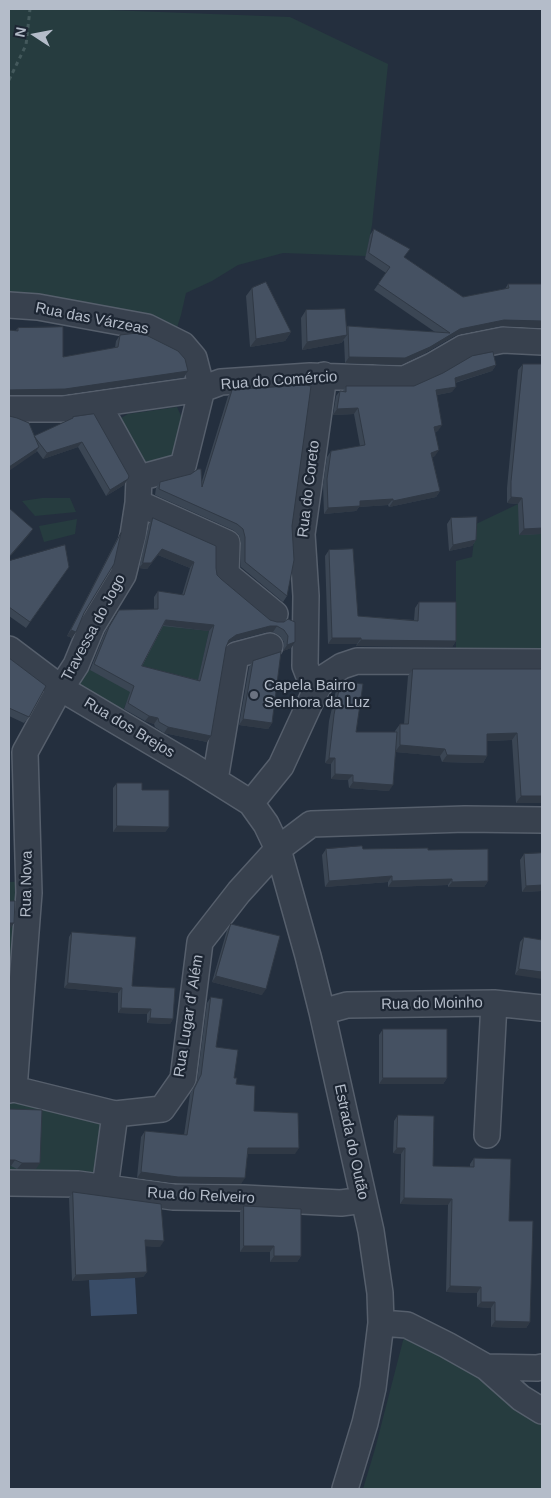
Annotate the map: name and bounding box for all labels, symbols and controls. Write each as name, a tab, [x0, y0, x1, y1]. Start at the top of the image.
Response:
north arrow	[10, 10, 60, 60]
text: N	[11, 26, 29, 39]
street label: Rua das Várzeas	[34, 299, 150, 339]
street label: Rua do Comércio	[220, 368, 338, 394]
street label: Rua do Coreto	[294, 439, 324, 539]
street label: Travessa do Jogo	[58, 571, 130, 685]
place label: Capela Bairro Senhora da Luz	[264, 677, 370, 712]
marker: Capela Bairro Senhora da Luz	[248, 689, 260, 701]
street label: Rua dos Brejos	[80, 694, 178, 762]
street label: Rua Nova	[17, 850, 37, 918]
street label: Rua Lugar d' Além	[170, 953, 208, 1079]
street label: Rua do Moinho	[381, 994, 483, 1014]
street label: Estrada do Outão	[330, 1083, 372, 1201]
street label: Rua do Relveiro	[147, 1184, 255, 1208]

